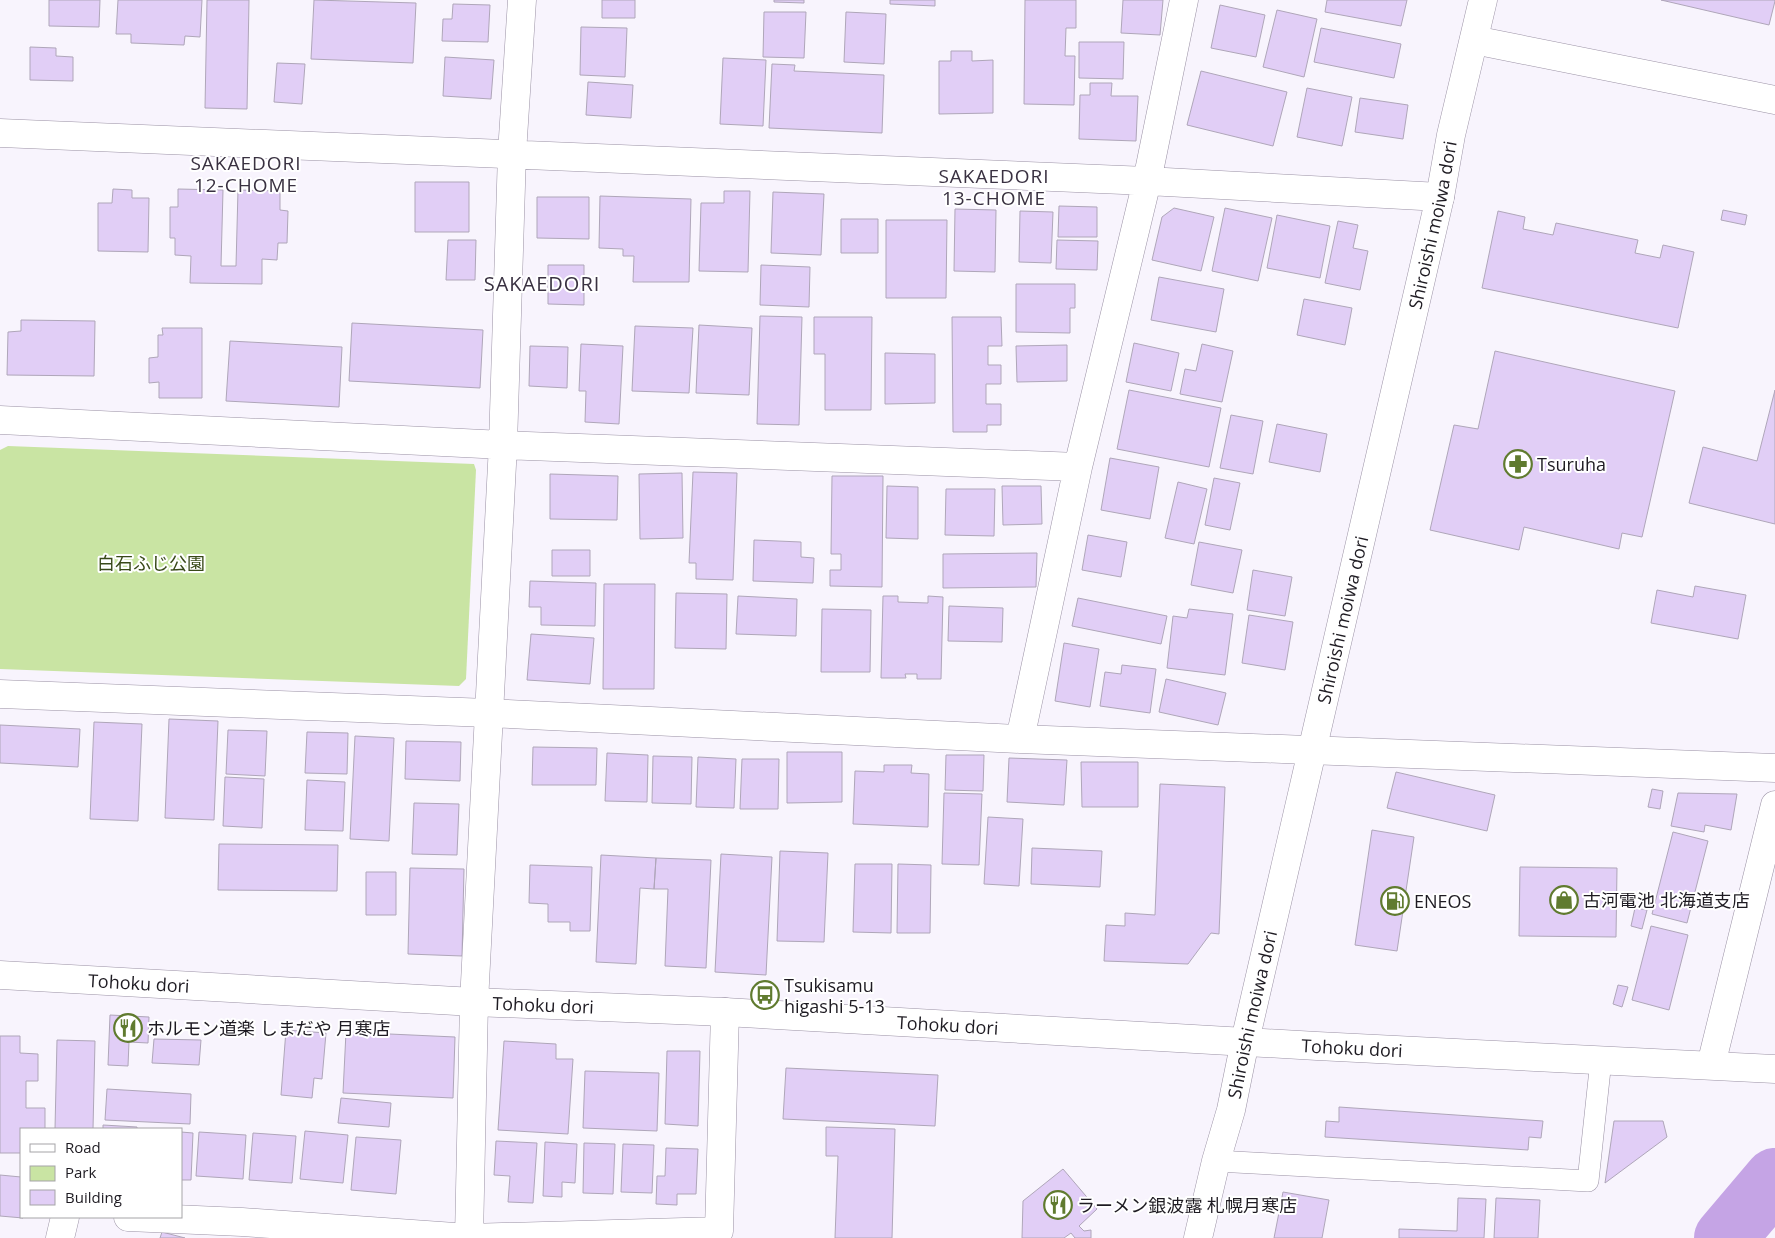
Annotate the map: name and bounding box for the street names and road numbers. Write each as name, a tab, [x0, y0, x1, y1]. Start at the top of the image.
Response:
street label: Shiroishi moiwa dori	[1403, 139, 1462, 311]
street label: Shiroishi moiwa dori	[1311, 533, 1373, 706]
street label: Shiroishi moiwa dori	[1222, 928, 1282, 1101]
street label: Tohoku dori	[87, 968, 190, 998]
street label: Tohoku dori	[492, 991, 594, 1019]
street label: Tohoku dori	[896, 1010, 999, 1040]
street label: Tohoku dori	[1301, 1033, 1403, 1062]

